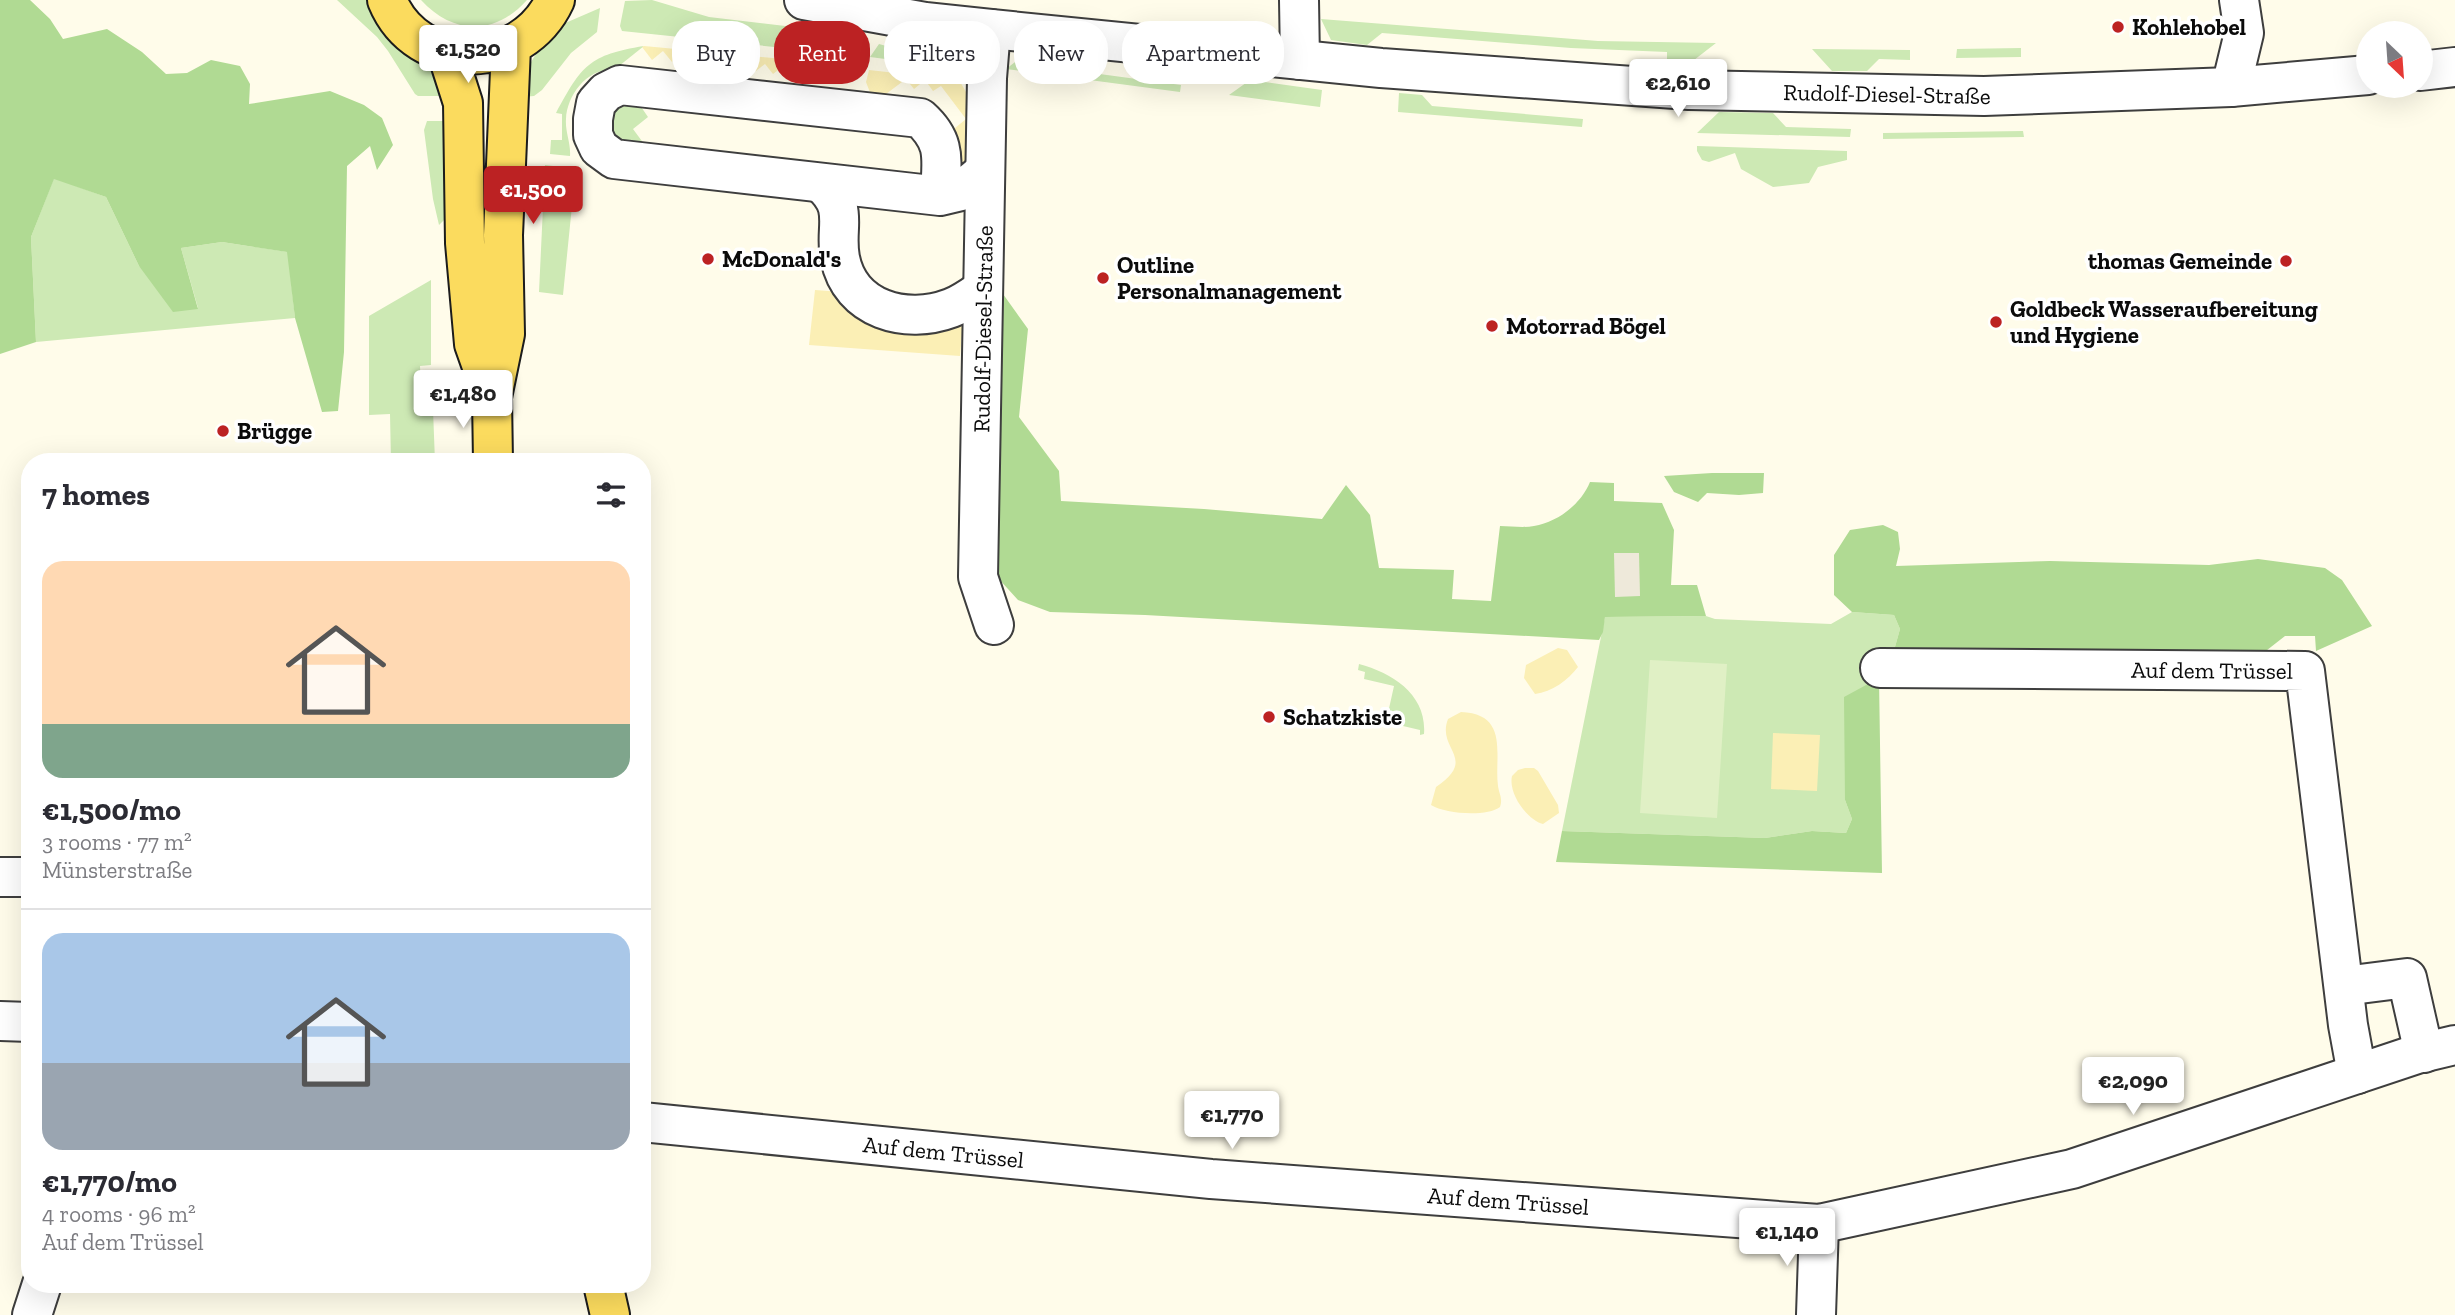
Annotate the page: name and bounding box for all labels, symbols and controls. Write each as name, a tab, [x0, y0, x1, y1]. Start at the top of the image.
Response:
place label: Kohlehobel	[2132, 13, 2247, 41]
marker: Kohlehobel	[2110, 19, 2126, 35]
chip: Buy	[672, 21, 760, 84]
chip: Rent	[774, 21, 870, 84]
chip: Filters	[884, 21, 1000, 84]
chip: New	[1014, 21, 1108, 84]
chip: Apartment	[1122, 21, 1284, 84]
north arrow	[2356, 21, 2432, 98]
map controls	[2356, 21, 2433, 98]
pin: €1,520	[411, 25, 525, 85]
text: €1,520	[435, 34, 501, 62]
pin: €2,610	[1621, 60, 1735, 119]
text: €2,610	[1645, 68, 1711, 96]
street label: Rudolf-Diesel-Straße	[1783, 78, 1991, 110]
pin: €1,500	[476, 166, 590, 226]
text: €1,500	[500, 175, 566, 203]
street label: Rudolf-Diesel-Straße	[967, 225, 999, 433]
place label: McDonald's	[722, 245, 841, 273]
place label: thomas Gemeinde	[2088, 247, 2272, 275]
marker: McDonald's	[700, 251, 716, 267]
place label: Outline Personalmanagement	[1117, 251, 1342, 305]
marker: thomas Gemeinde	[2278, 253, 2294, 269]
marker: Outline Personalmanagement	[1095, 270, 1111, 286]
place label: Goldbeck Wasseraufbereitung und Hygiene	[2010, 295, 2318, 349]
place label: Motorrad Bögel	[1506, 312, 1666, 340]
marker: Goldbeck Wasseraufbereitung und Hygiene	[1988, 314, 2004, 330]
marker: Motorrad Bögel	[1484, 318, 1500, 334]
pin: €1,480	[406, 370, 520, 430]
text: €1,480	[430, 379, 496, 407]
place label: Brügge	[237, 417, 312, 445]
marker: Brügge	[215, 423, 231, 439]
icon: filters	[592, 476, 630, 514]
text: 7 homes	[42, 477, 150, 513]
icon: home	[273, 607, 399, 733]
street label: Auf dem Trüssel	[2131, 656, 2293, 685]
place label: Schatzkiste	[1283, 703, 1402, 731]
marker: Schatzkiste	[1261, 709, 1277, 725]
text: €1,500/mo	[42, 792, 181, 828]
text: 3 rooms · 77 m²	[42, 828, 192, 856]
text: Münsterstraße	[42, 856, 192, 884]
icon: home	[273, 979, 399, 1105]
pin: €2,090	[2076, 1058, 2190, 1117]
text: €2,090	[2098, 1066, 2168, 1094]
pin: €1,770	[1175, 1092, 1289, 1151]
text: €1,770	[1200, 1100, 1264, 1128]
street label: Auf dem Trüssel	[862, 1130, 1025, 1174]
text: €1,770/mo	[42, 1164, 177, 1200]
street label: Auf dem Trüssel	[1427, 1181, 1590, 1221]
text: 4 rooms · 96 m²	[42, 1200, 196, 1228]
pin: €1,140	[1730, 1208, 1844, 1268]
text: €1,140	[1755, 1217, 1819, 1245]
text: Auf dem Trüssel	[42, 1228, 204, 1256]

